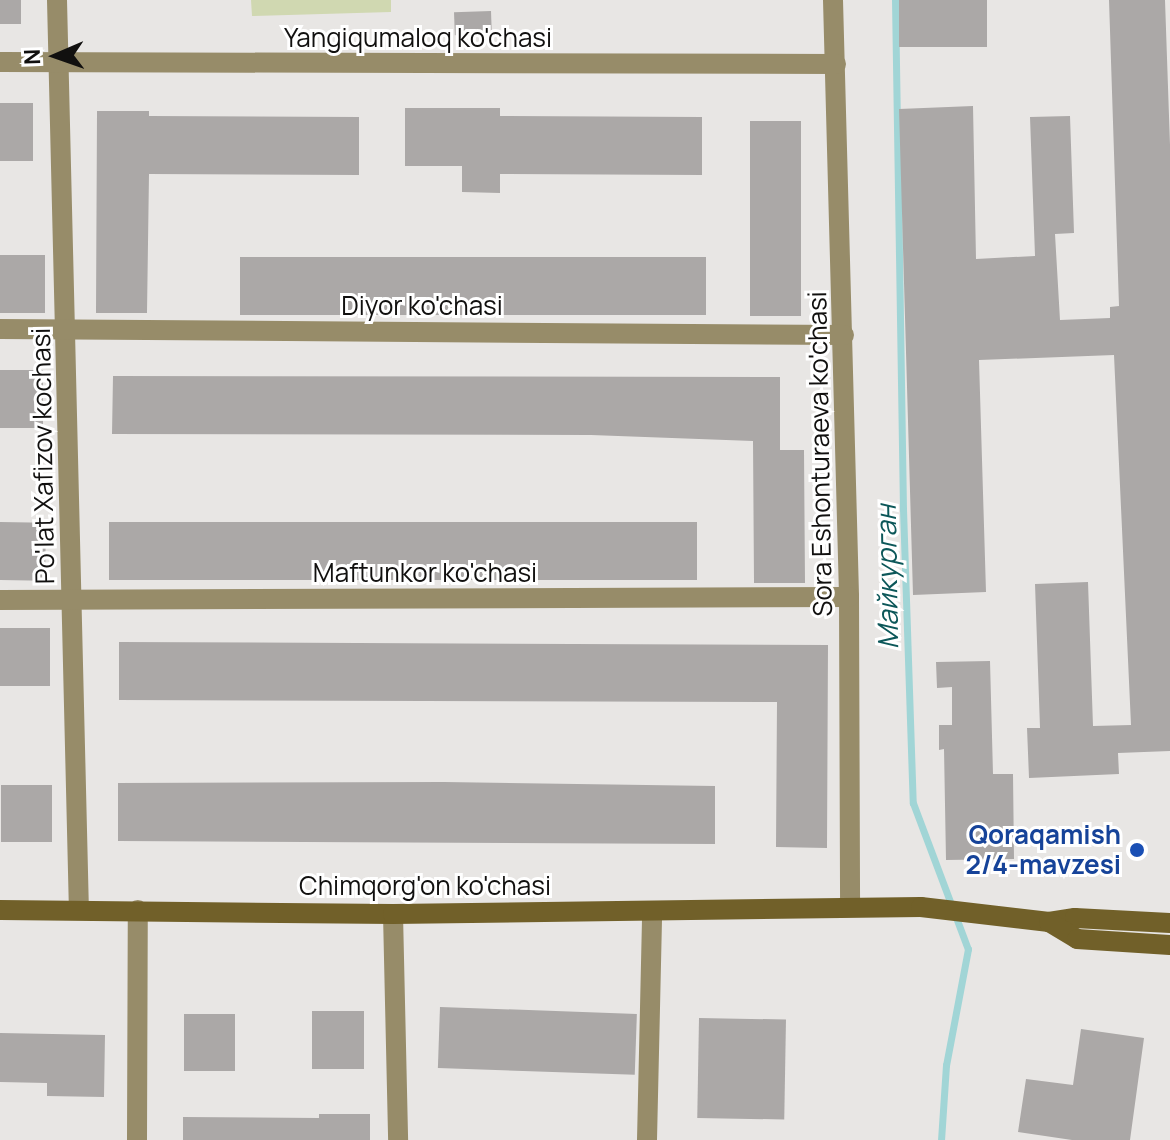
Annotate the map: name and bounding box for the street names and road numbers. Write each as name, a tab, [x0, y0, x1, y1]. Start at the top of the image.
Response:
street label: Yangiqumaloq ko'chasi	[284, 22, 552, 54]
street label: Diyor ko'chasi	[341, 290, 503, 322]
street label: Sora Eshonturaeva ko'chasi	[802, 291, 838, 617]
street label: Po'lat Xafizov kochasi	[25, 327, 61, 585]
street label: Maftunkor ko'chasi	[313, 557, 537, 589]
street label: Chimqorg'on ko'chasi	[299, 870, 551, 902]

